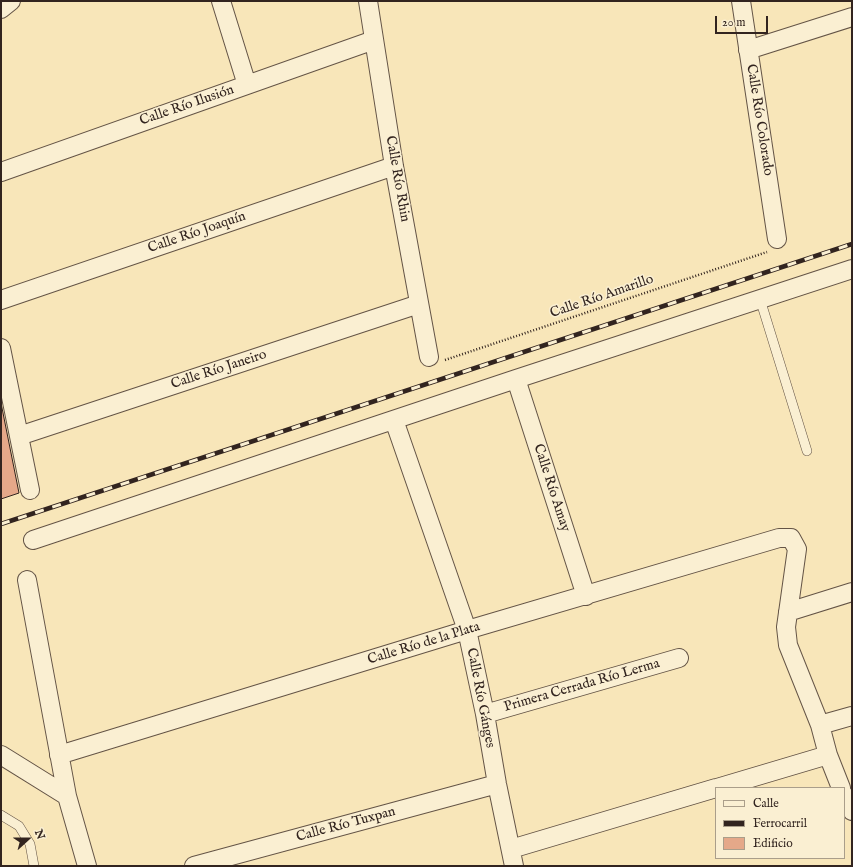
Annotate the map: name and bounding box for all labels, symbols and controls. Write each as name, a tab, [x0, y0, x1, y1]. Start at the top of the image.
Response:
scale bar	[717, 8, 770, 34]
text: 20 m	[722, 15, 745, 30]
street label: Calle Río Colorado	[742, 63, 776, 177]
street label: Calle Río Ilusión	[138, 82, 236, 130]
street label: Calle Río Rhin	[381, 135, 413, 223]
street label: Calle Río Joaquín	[146, 208, 248, 258]
street label: Calle Río Amarillo	[548, 271, 656, 323]
street label: Calle Río Janeiro	[169, 347, 269, 393]
street label: Calle Río Amay	[529, 442, 573, 534]
street label: Calle Río de la Plata	[366, 619, 482, 669]
street label: Calle Río Gánges	[462, 647, 498, 749]
street label: Primera Cerrada Río Lerma	[502, 656, 662, 716]
legend	[715, 787, 845, 859]
text: Calle	[753, 796, 779, 811]
street label: Calle Río Tuxpan	[294, 804, 398, 846]
text: Ferrocarril	[753, 816, 807, 831]
north arrow	[8, 819, 48, 859]
text: N	[31, 828, 47, 842]
text: Edificio	[753, 836, 793, 851]

